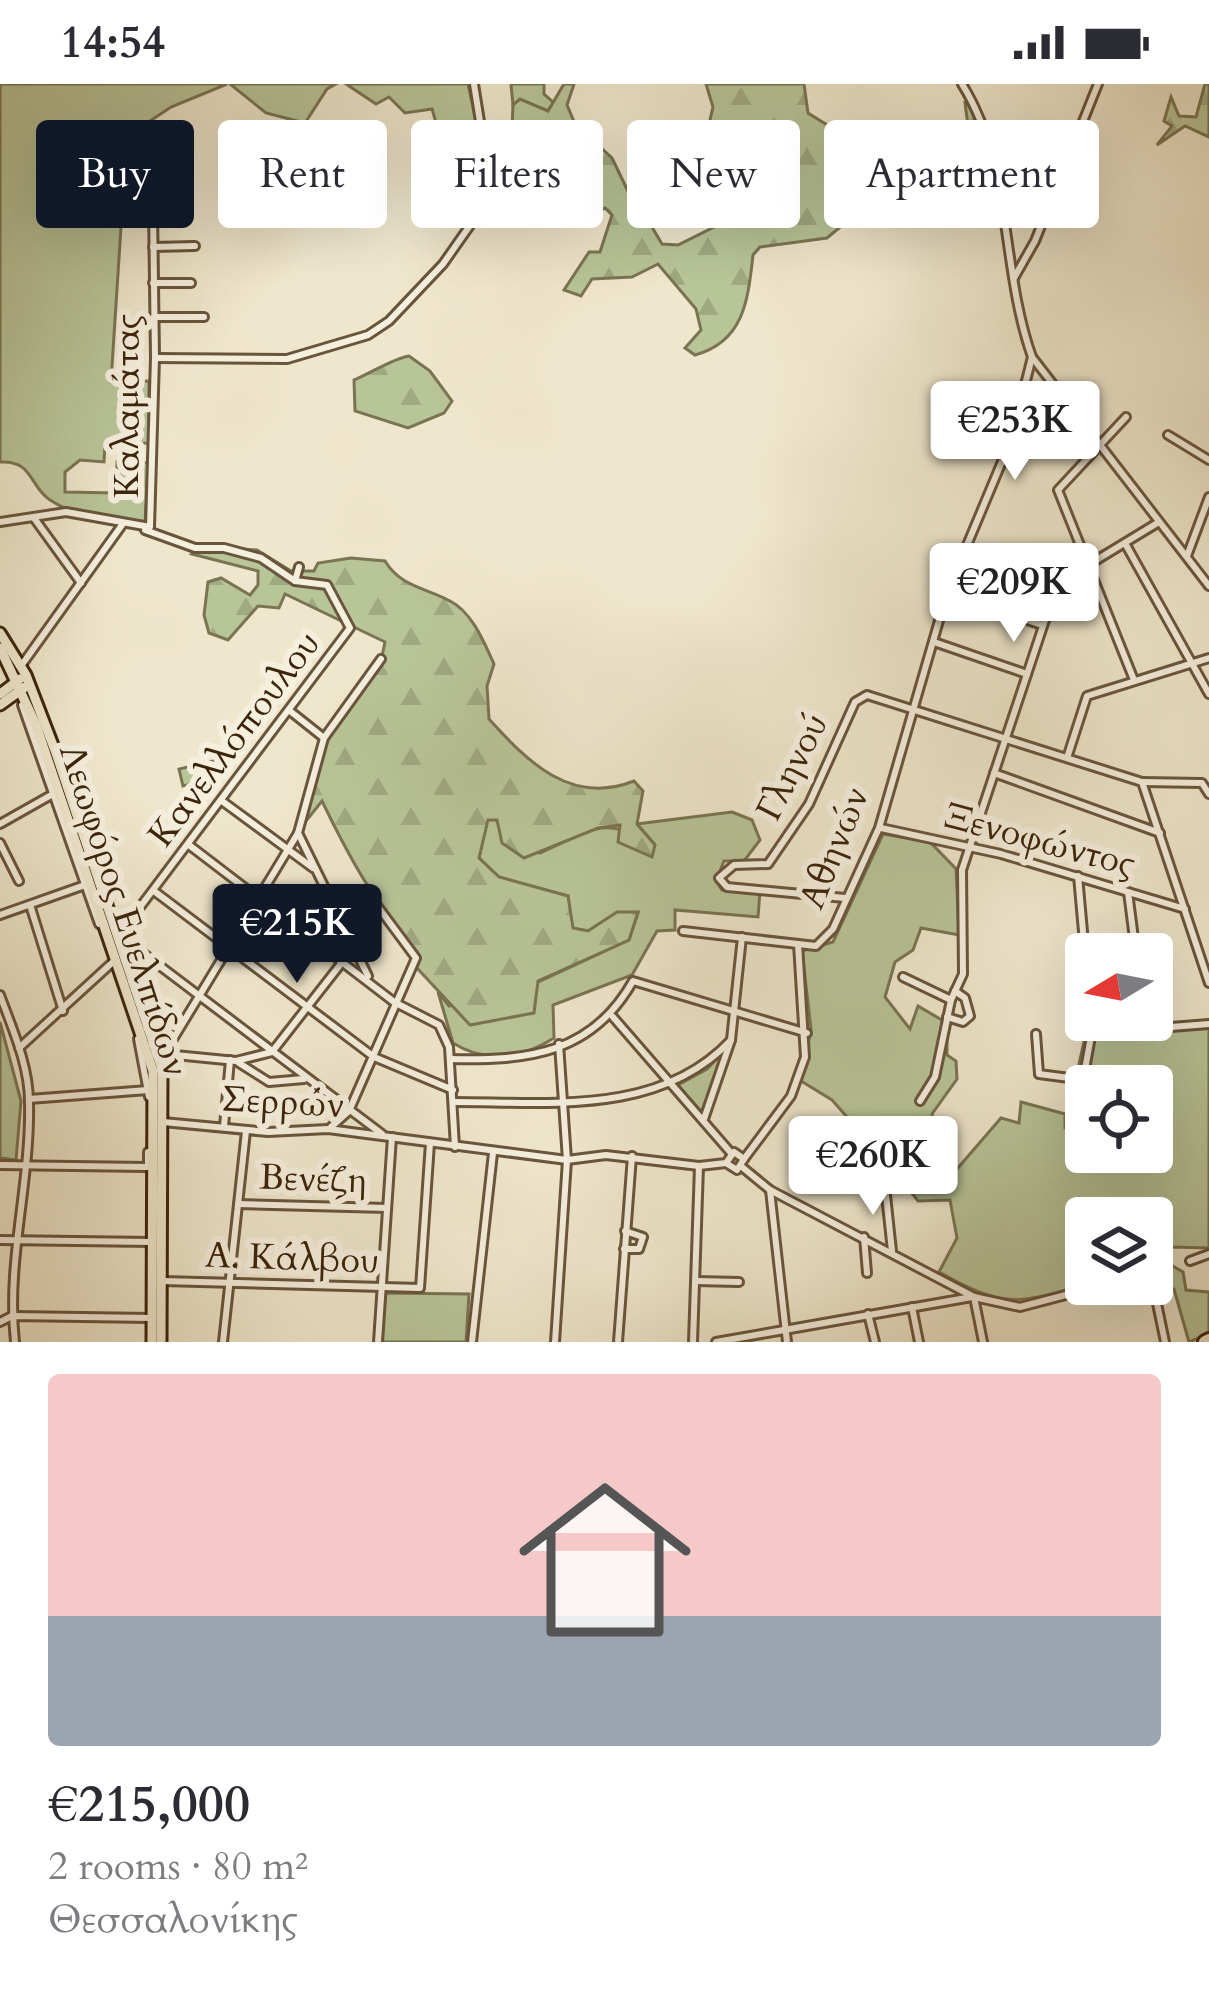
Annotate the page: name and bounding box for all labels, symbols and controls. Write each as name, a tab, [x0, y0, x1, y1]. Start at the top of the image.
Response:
text: 14:54	[60, 12, 165, 73]
chip: Buy	[36, 120, 194, 228]
chip: Rent	[218, 120, 387, 228]
chip: Filters	[411, 120, 603, 228]
chip: New	[627, 120, 800, 228]
chip: Apartment	[824, 120, 1099, 228]
street label: Καλαμάτας	[102, 314, 151, 498]
pin: €253K	[931, 381, 1099, 483]
text: €253K	[958, 393, 1072, 446]
pin: €209K	[930, 543, 1098, 645]
text: €209K	[957, 555, 1071, 608]
street label: Κανελλόπουλου	[137, 621, 331, 857]
street label: Γληνού	[744, 705, 840, 829]
street label: Λεωφόρος Ευελπίδων	[47, 738, 201, 1082]
street label: Αθηνών	[787, 780, 881, 916]
street label: Ξενοφώντος	[939, 791, 1141, 889]
pin: €215K	[213, 884, 381, 986]
text: €215K	[240, 896, 354, 949]
north arrow	[1065, 933, 1173, 1041]
map controls	[1065, 933, 1173, 1305]
button: locate	[1065, 1065, 1173, 1173]
street label: Σερρών	[220, 1074, 346, 1130]
pin: €260K	[789, 1116, 957, 1218]
text: €260K	[816, 1128, 930, 1181]
street label: Βενέζη	[259, 1153, 367, 1205]
button: layers	[1065, 1197, 1173, 1305]
street label: A. Κάλβου	[204, 1230, 380, 1286]
icon: home	[497, 1452, 713, 1668]
text: €215,000	[48, 1770, 250, 1840]
text: 2 rooms · 80 m²	[48, 1840, 308, 1893]
text: Θεσσαλονίκης	[48, 1893, 298, 1946]

